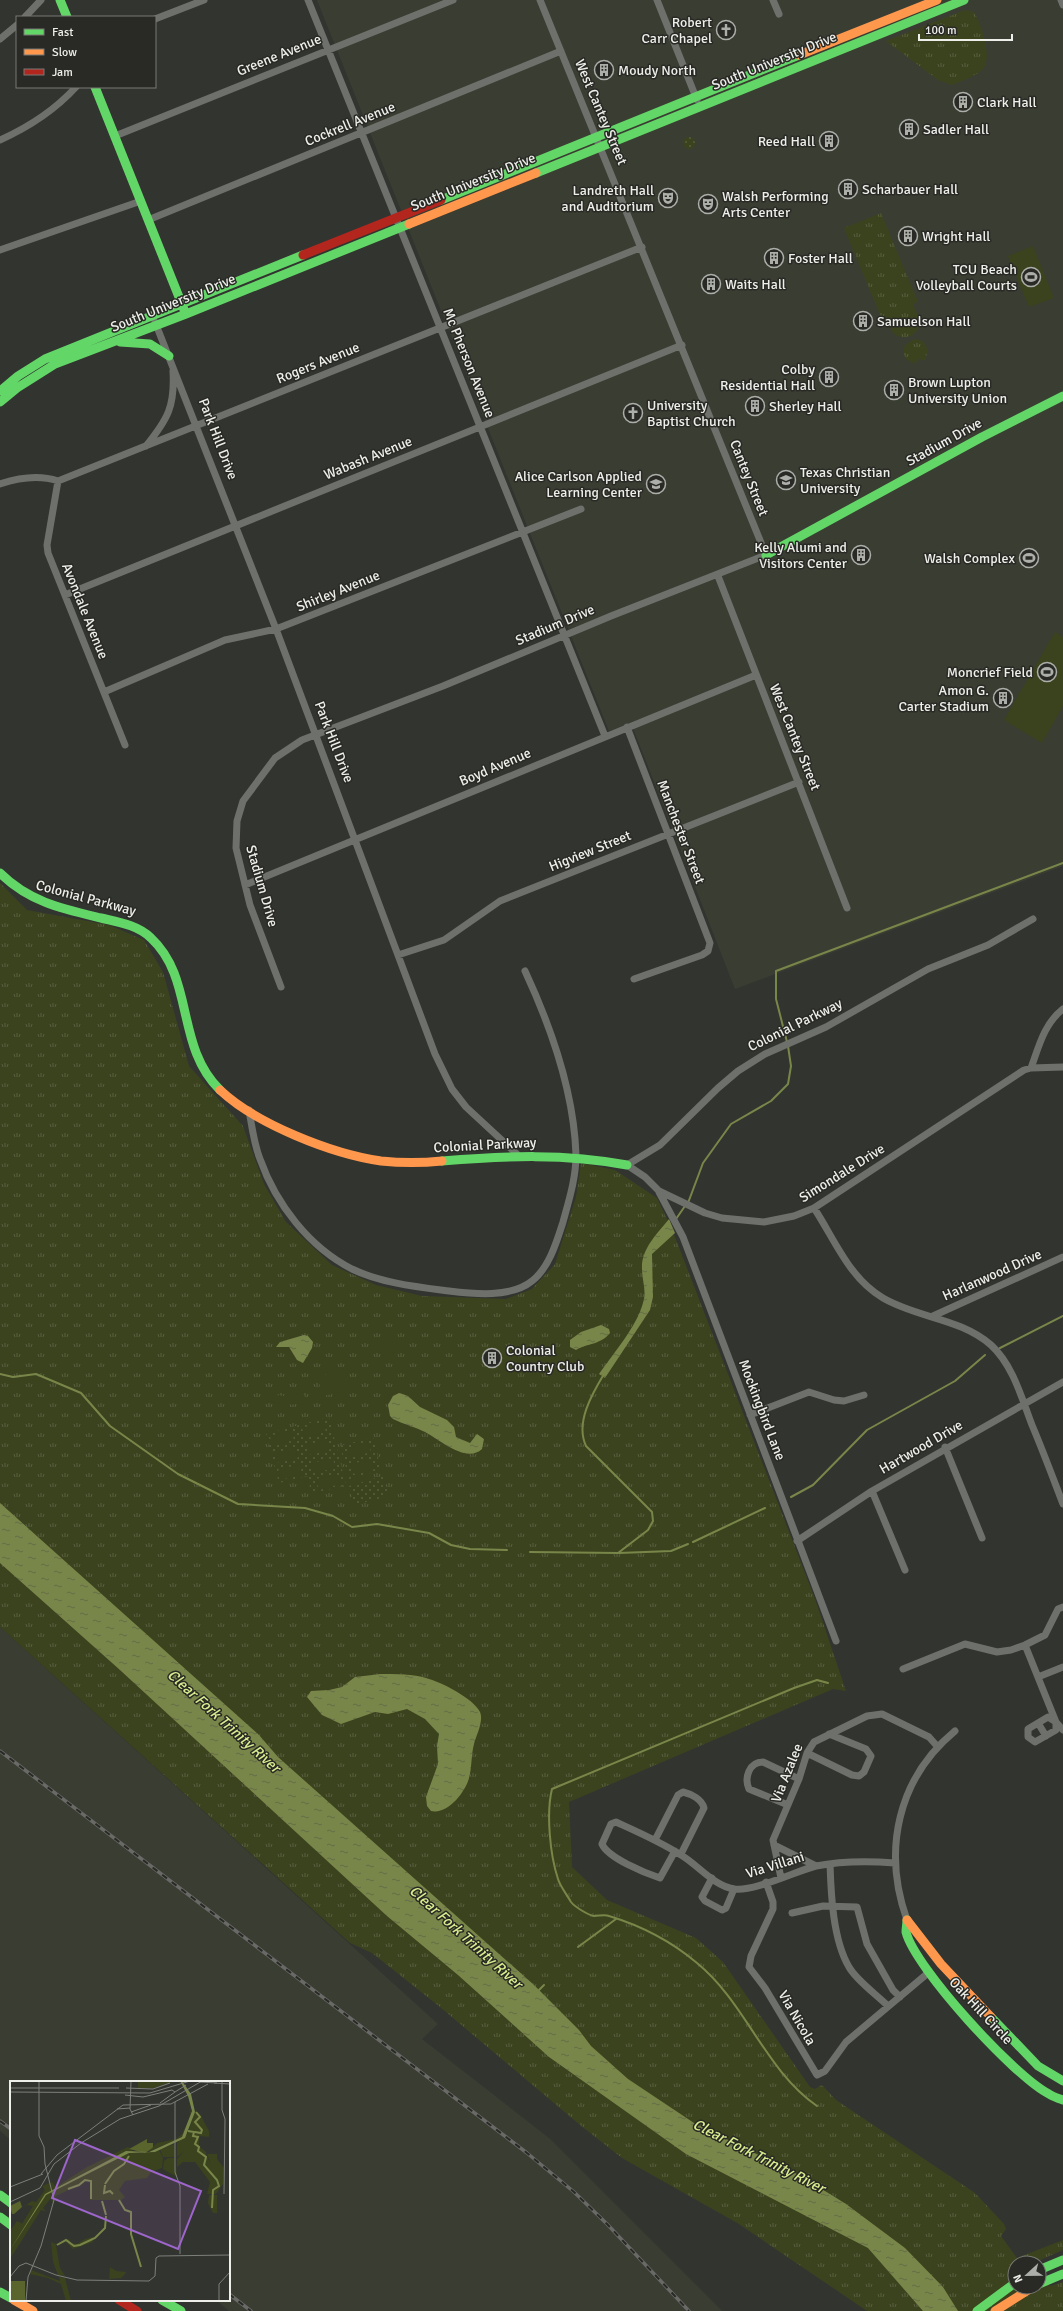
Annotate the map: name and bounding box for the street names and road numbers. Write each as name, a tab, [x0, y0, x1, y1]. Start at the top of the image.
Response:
street label: South University Drive	[709, 28, 839, 94]
street label: Greene Avenue	[234, 30, 324, 80]
street label: West Cantey Street	[571, 57, 631, 168]
street label: Cockrell Avenue	[302, 98, 398, 150]
street label: South University Drive	[408, 149, 538, 215]
street label: South University Drive	[108, 270, 238, 336]
street label: Mc Pherson Avenue	[439, 306, 499, 420]
street label: Rogers Avenue	[274, 339, 362, 387]
street label: Park Hill Drive	[195, 396, 241, 482]
street label: Stadium Drive	[903, 414, 985, 470]
street label: Wabash Avenue	[321, 433, 415, 483]
street label: Cantey Street	[726, 437, 772, 519]
street label: Avondale Avenue	[58, 561, 112, 661]
street label: Shirley Avenue	[294, 567, 382, 615]
street label: Stadium Drive	[513, 601, 597, 649]
street label: West Cantey Street	[766, 681, 824, 793]
street label: Park Hill Drive	[311, 699, 357, 785]
street label: Boyd Avenue	[457, 744, 533, 790]
street label: Manchester Street	[653, 778, 709, 886]
street label: Higview Street	[546, 827, 634, 875]
street label: Stadium Drive	[242, 843, 282, 929]
street label: Colonial Parkway	[34, 876, 138, 920]
street label: Colonial Parkway	[745, 995, 845, 1055]
street label: Colonial Parkway	[433, 1134, 537, 1156]
street label: Simondale Drive	[796, 1140, 888, 1206]
street label: Harlanwood Drive	[940, 1246, 1044, 1304]
street label: Mockingbird Lane	[735, 1357, 789, 1463]
street label: Hartwood Drive	[876, 1416, 966, 1478]
street label: Via Azalee	[768, 1741, 806, 1805]
street label: Via Villani	[744, 1848, 806, 1882]
street label: Oak Hill Circle	[946, 1974, 1016, 2048]
street label: Via Nicola	[775, 1988, 819, 2048]

